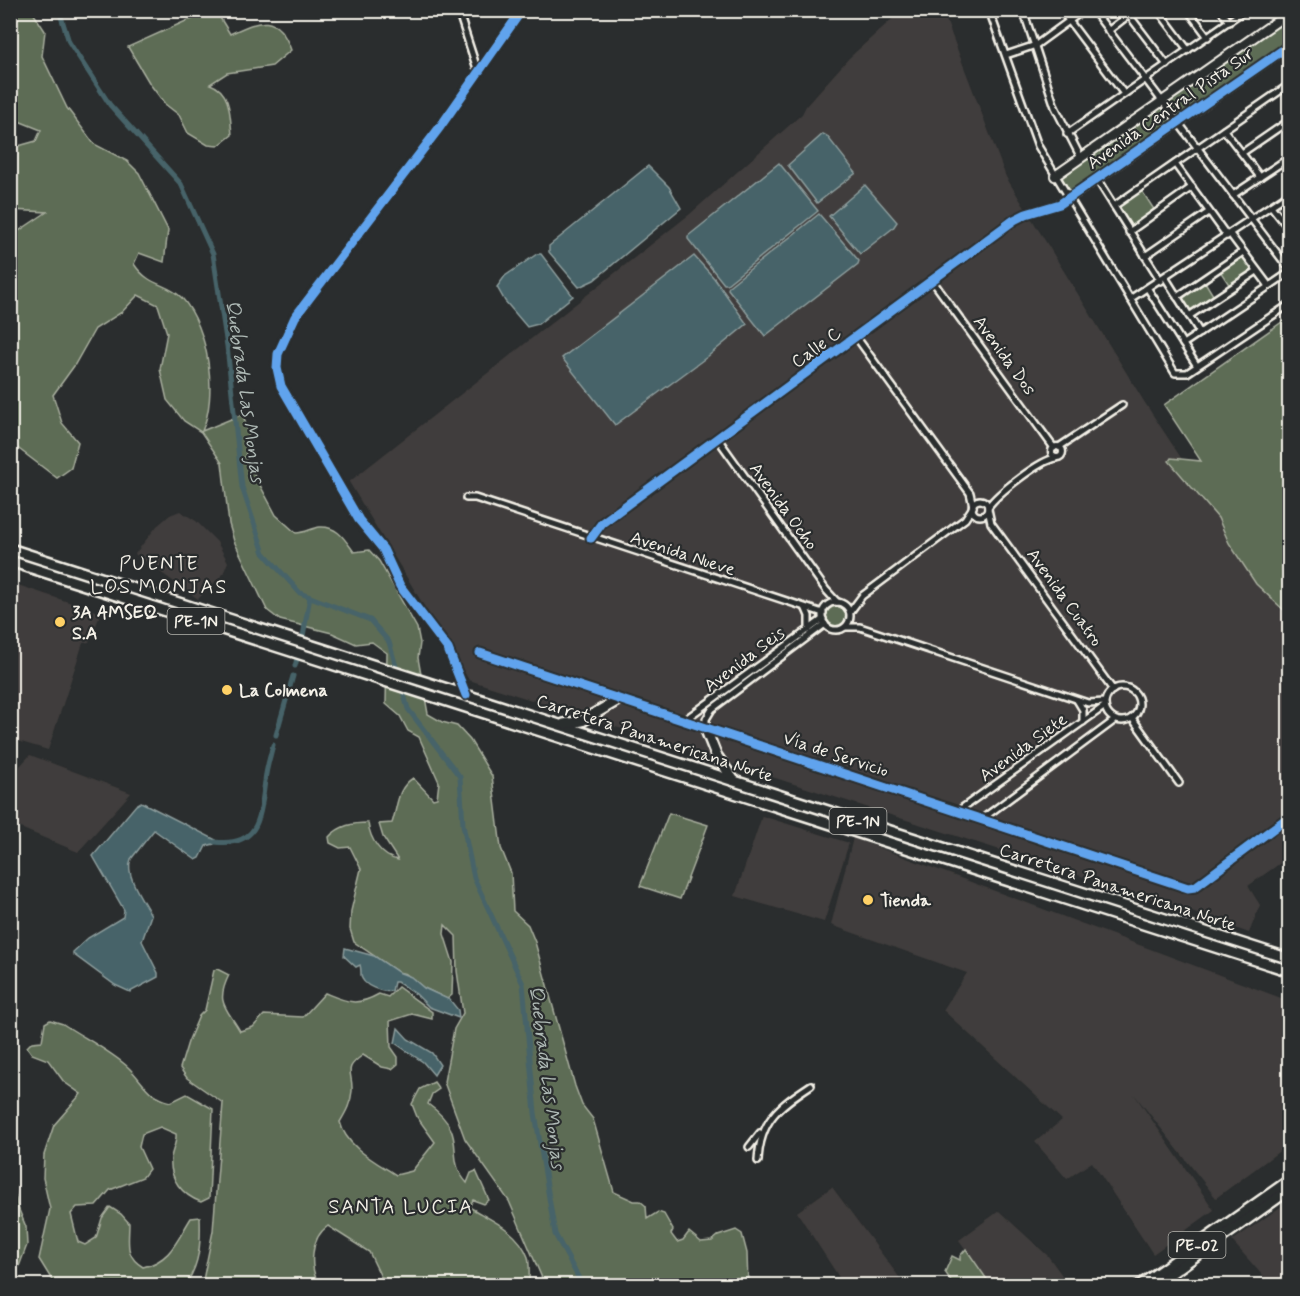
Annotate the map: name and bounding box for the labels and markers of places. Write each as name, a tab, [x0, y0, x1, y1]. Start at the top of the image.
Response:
place label: 3A AMSEQ S.A	[72, 601, 158, 646]
marker: 3A AMSEQ S.A	[53, 615, 67, 629]
place label: La Colmena	[239, 679, 328, 703]
marker: La Colmena	[220, 683, 234, 697]
place label: Tienda	[880, 889, 932, 913]
marker: Tienda	[861, 893, 875, 907]

